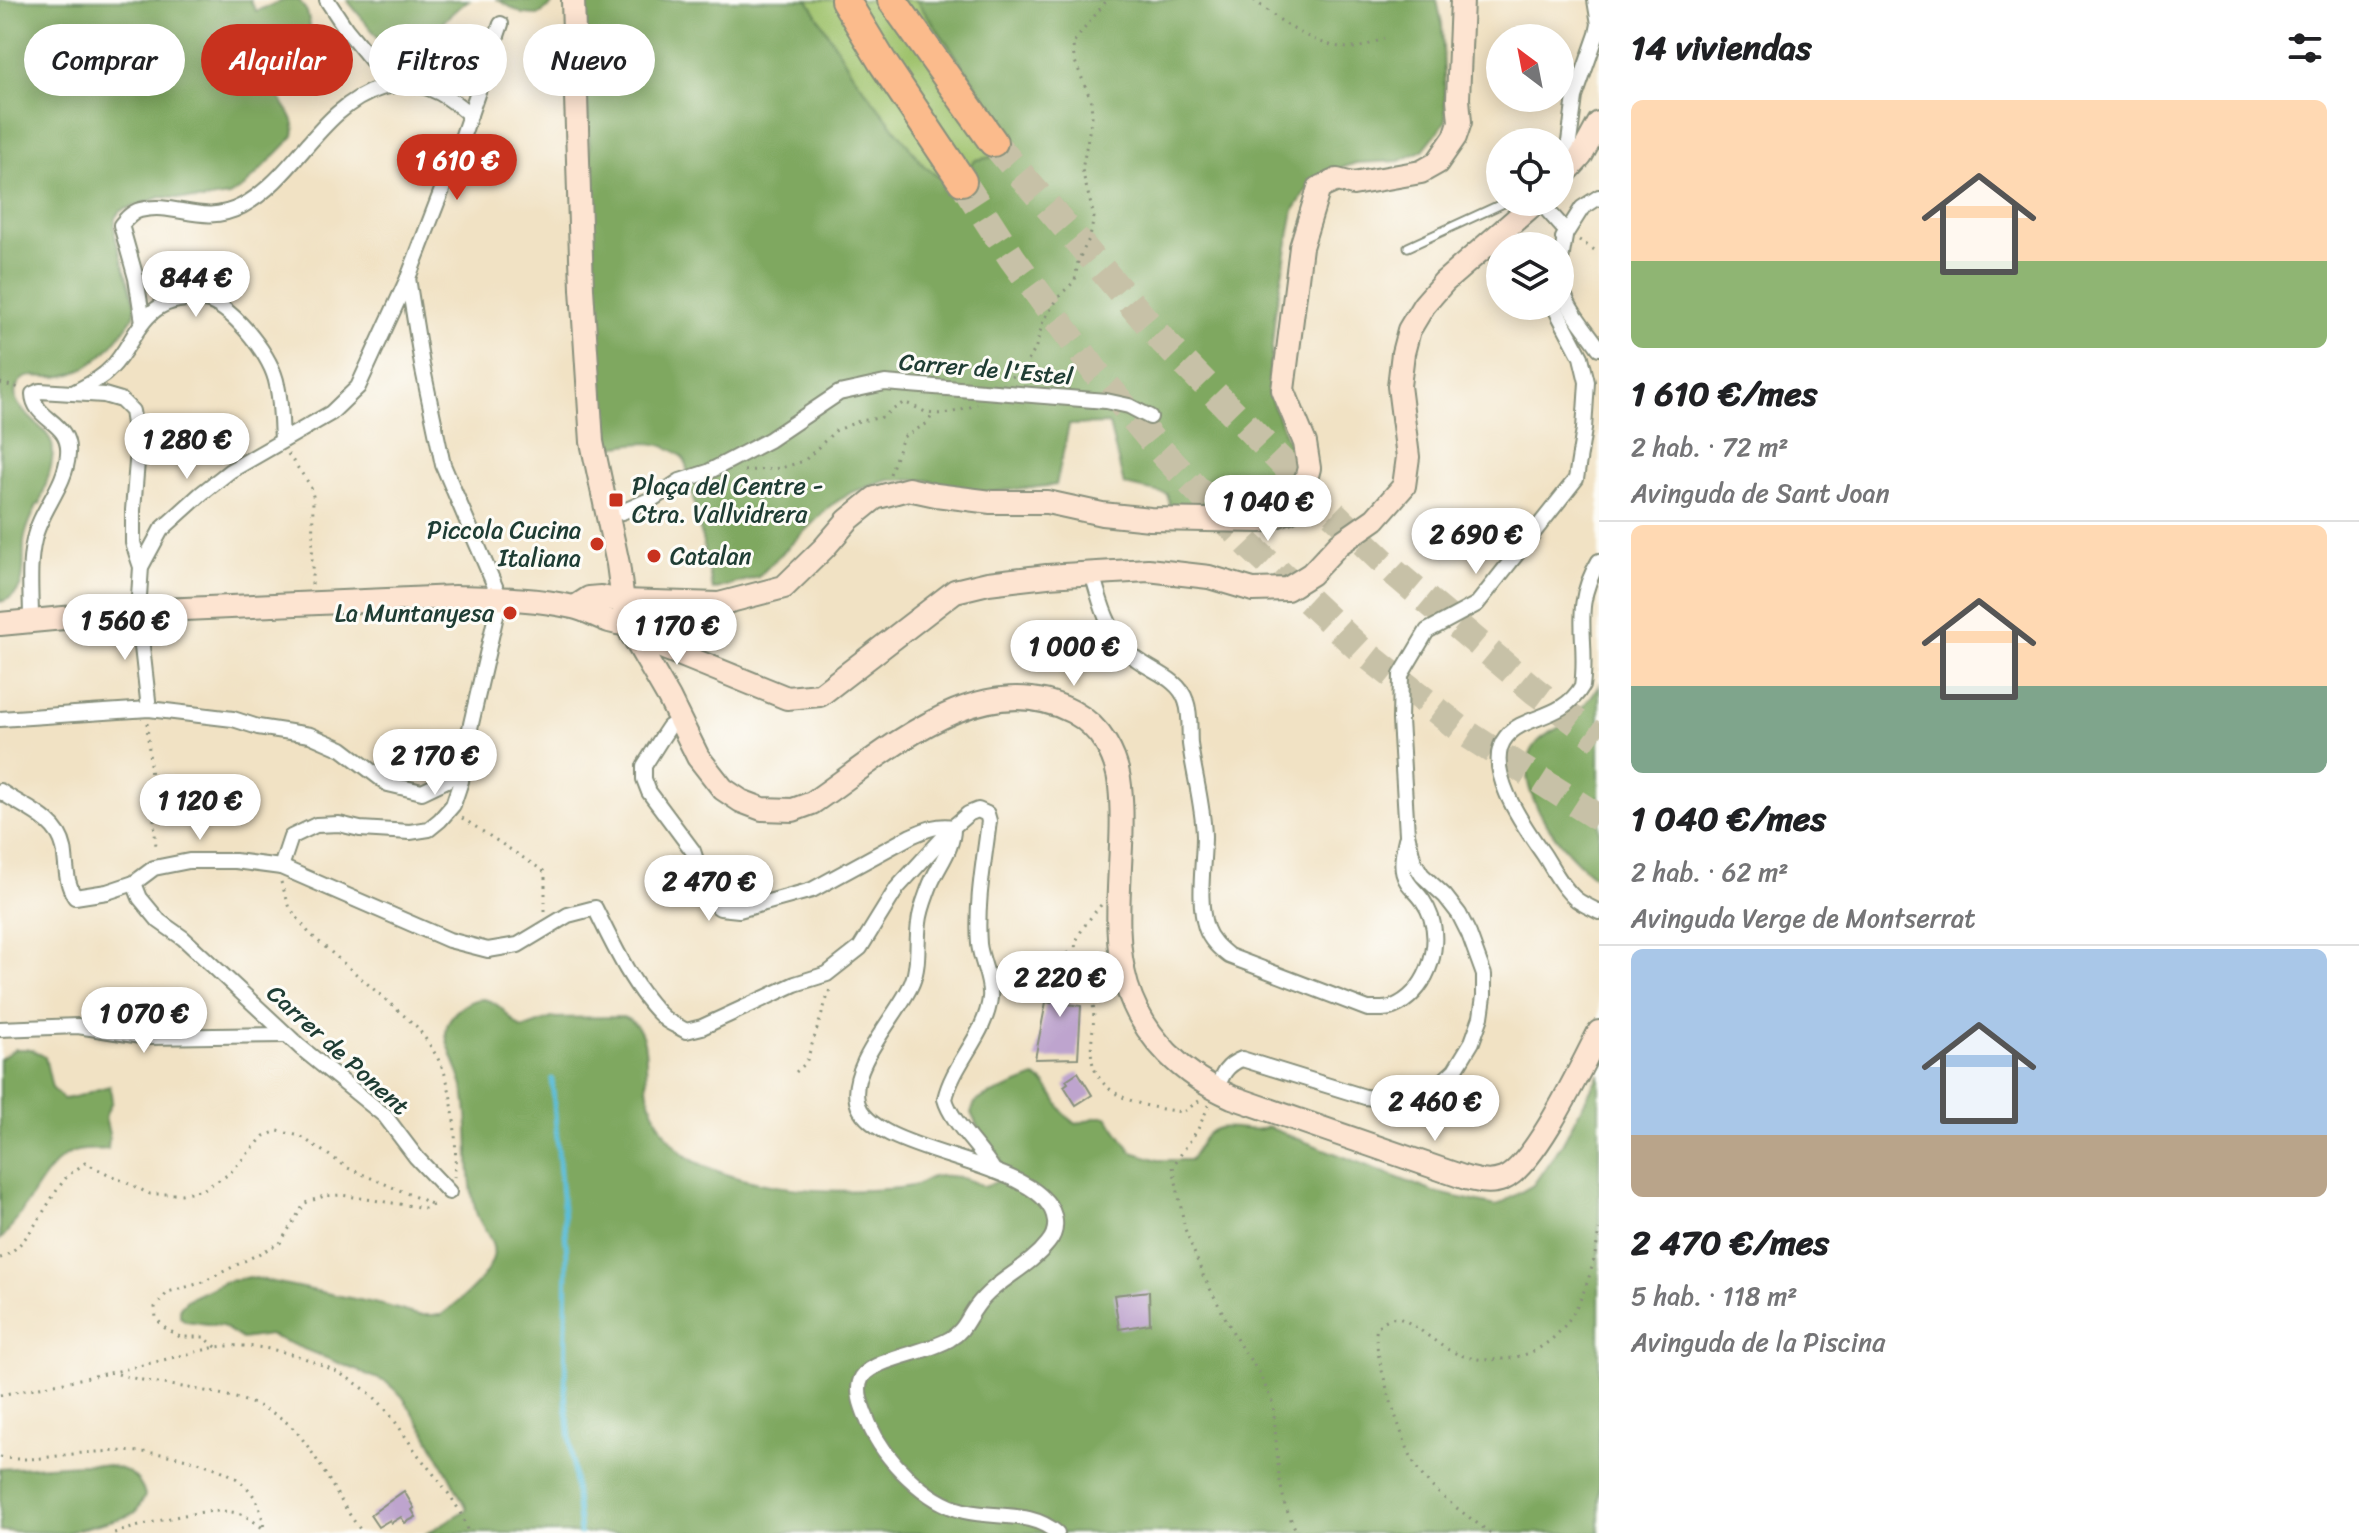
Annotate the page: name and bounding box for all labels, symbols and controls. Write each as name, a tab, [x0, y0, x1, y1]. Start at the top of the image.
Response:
text: 14 viviendas	[1631, 18, 1812, 78]
chip: Comprar	[24, 24, 185, 96]
chip: Alquilar	[201, 24, 353, 96]
chip: Filtros	[369, 24, 507, 96]
chip: Nuevo	[523, 24, 655, 96]
north arrow	[1486, 24, 1574, 112]
map controls	[1486, 24, 1574, 320]
icon: filters	[2283, 26, 2327, 70]
button: locate	[1486, 128, 1574, 216]
pin: 1 610 €	[383, 134, 531, 202]
text: 1 610 €	[415, 137, 499, 183]
icon: home	[1907, 152, 2051, 296]
button: layers	[1486, 232, 1574, 320]
pin: 844 €	[140, 251, 252, 319]
text: 844 €	[160, 254, 232, 300]
street label: Carrer de l'Estel	[897, 340, 1076, 398]
text: 1 610 €/mes	[1631, 364, 1817, 424]
pin: 1 280 €	[113, 413, 261, 481]
text: 1 280 €	[142, 416, 232, 462]
text: 2 hab. · 72 m²	[1631, 424, 1788, 470]
place label: Plaça del Centre - Ctra. Vallvidrera	[632, 465, 823, 535]
text: Avinguda de Sant Joan	[1631, 470, 1890, 516]
pin: 1 040 €	[1194, 475, 1342, 543]
text: 1 040 €	[1222, 478, 1314, 524]
marker: Plaça del Centre - Ctra. Vallvidrera	[607, 491, 625, 509]
pin: 2 690 €	[1402, 508, 1550, 576]
place label: Piccola Cucina Italiana	[427, 509, 581, 579]
text: 2 690 €	[1430, 511, 1522, 557]
marker: Piccola Cucina Italiana	[588, 535, 606, 553]
place label: Catalan	[670, 535, 751, 577]
marker: Catalan	[645, 547, 663, 565]
icon: home	[1907, 577, 2051, 721]
place label: La Muntanyesa	[335, 592, 495, 634]
pin: 1 560 €	[51, 594, 199, 662]
text: 1 560 €	[80, 597, 170, 643]
pin: 1 170 €	[603, 599, 751, 667]
text: 1 170 €	[635, 602, 719, 648]
marker: La Muntanyesa	[501, 604, 519, 622]
pin: 1 000 €	[1000, 620, 1148, 688]
text: 1 000 €	[1028, 623, 1120, 669]
pin: 2 170 €	[361, 729, 509, 797]
text: 2 170 €	[391, 732, 479, 778]
pin: 1 120 €	[126, 774, 274, 842]
text: 1 120 €	[158, 777, 242, 823]
text: 1 040 €/mes	[1631, 789, 1826, 849]
text: 2 hab. · 62 m²	[1631, 849, 1788, 895]
pin: 2 470 €	[635, 855, 783, 923]
text: 2 470 €	[662, 858, 756, 904]
text: Avinguda Verge de Montserrat	[1631, 895, 1976, 941]
pin: 2 220 €	[986, 951, 1134, 1019]
text: 2 220 €	[1014, 954, 1106, 1000]
street label: Carrer de Ponent	[257, 974, 419, 1126]
pin: 1 070 €	[70, 987, 218, 1055]
text: 1 070 €	[99, 990, 189, 1036]
icon: home	[1907, 1001, 2051, 1145]
pin: 2 460 €	[1361, 1075, 1509, 1143]
text: 2 460 €	[1388, 1078, 1482, 1124]
text: 2 470 €/mes	[1631, 1213, 1829, 1273]
text: 5 hab. · 118 m²	[1631, 1273, 1797, 1319]
text: Avinguda de la Piscina	[1631, 1319, 1885, 1365]

